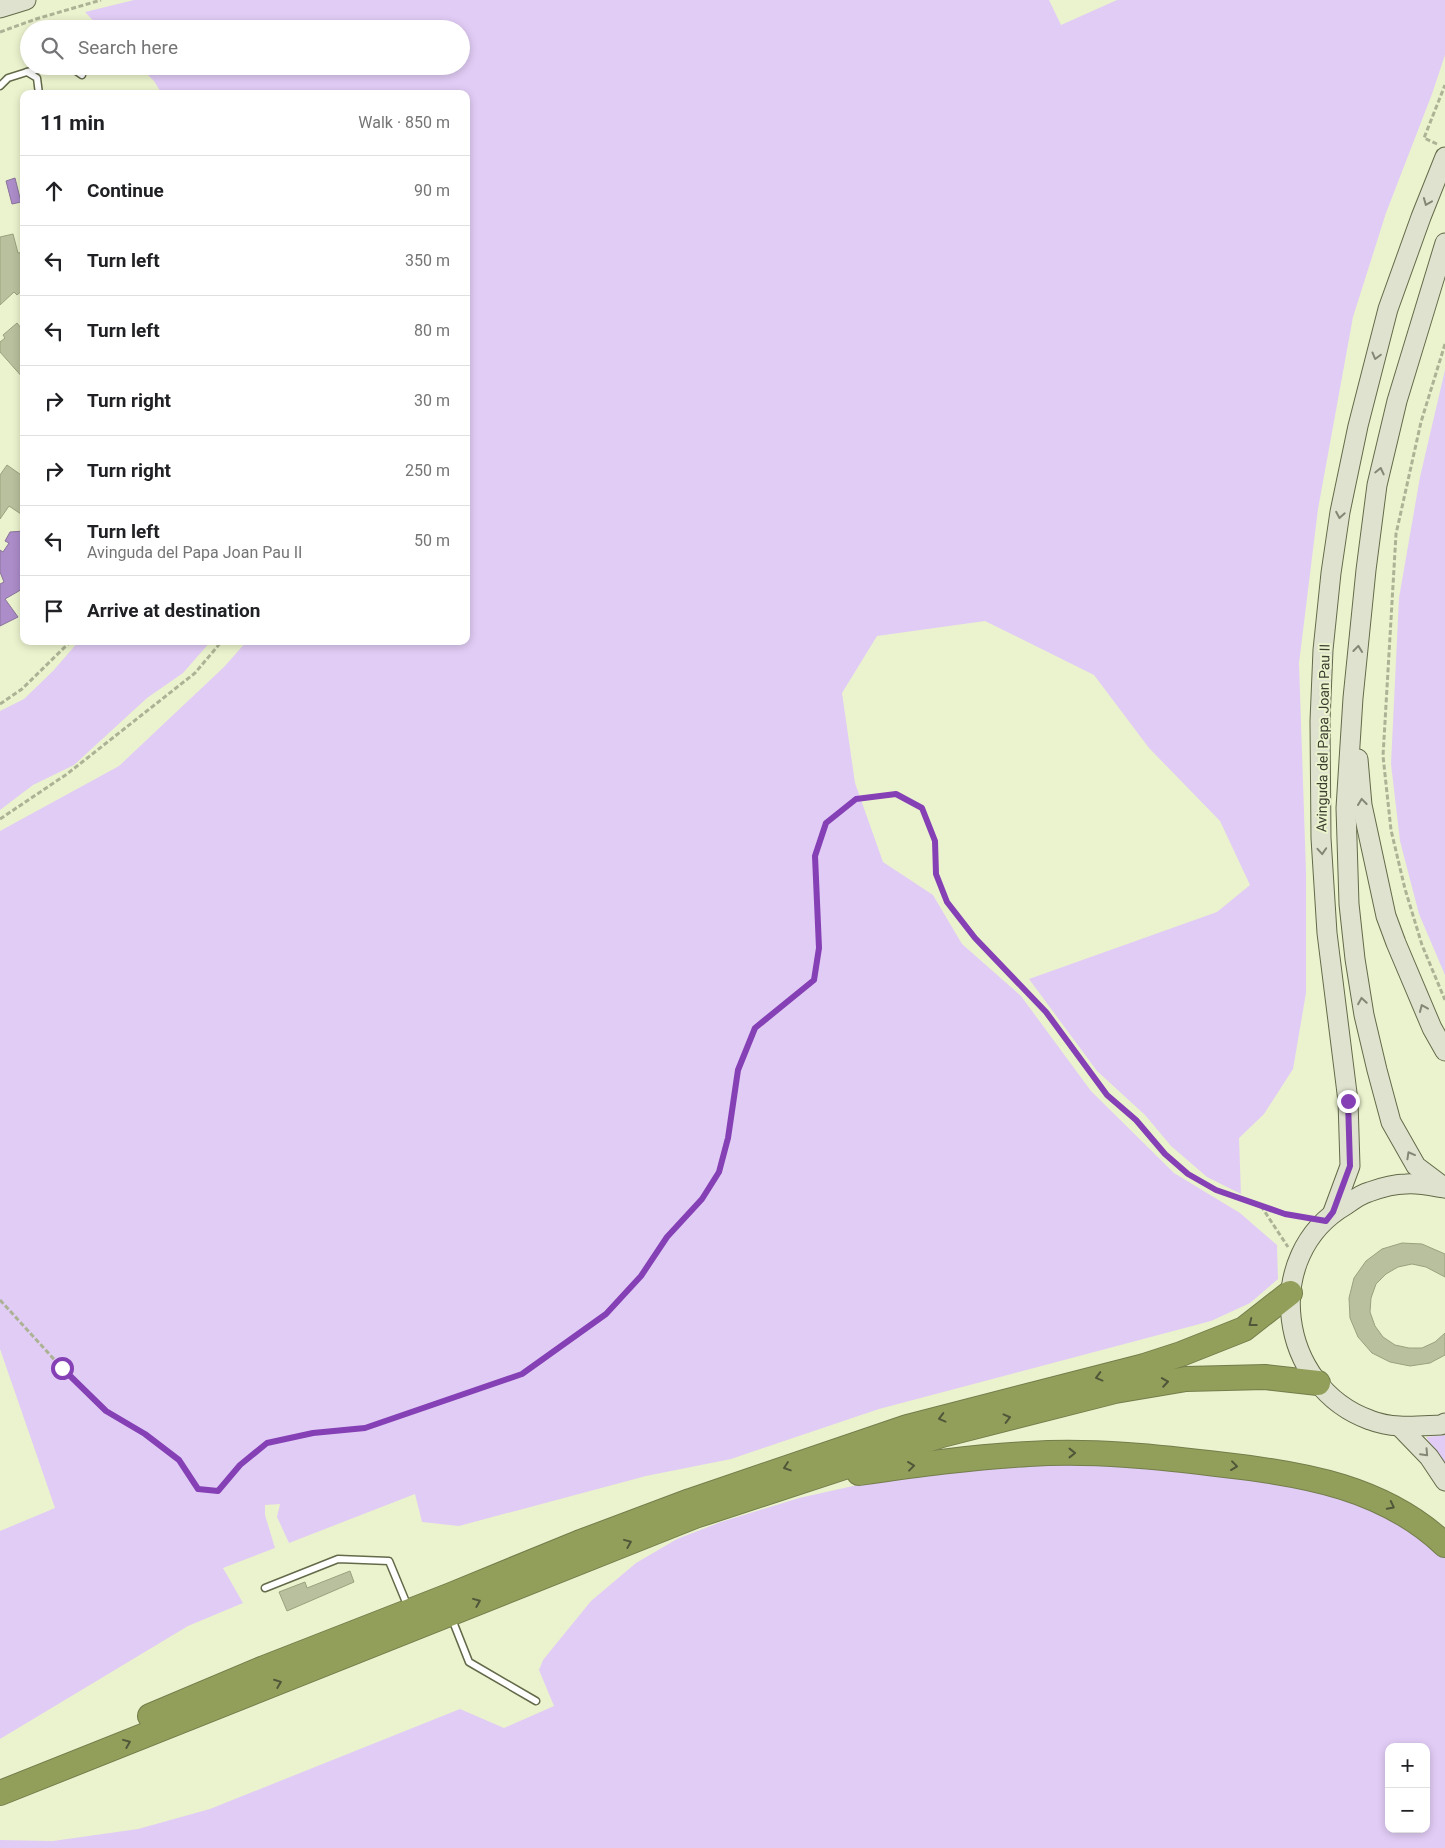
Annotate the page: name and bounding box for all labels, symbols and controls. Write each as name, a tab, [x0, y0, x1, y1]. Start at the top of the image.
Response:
search box	[20, 20, 470, 75]
icon: search	[38, 34, 66, 62]
text: Search here	[78, 36, 178, 59]
text: 11 min	[40, 111, 105, 135]
text: Walk · 850 m	[358, 113, 450, 132]
icon: ahead	[40, 177, 68, 205]
text: Continue	[87, 179, 164, 202]
text: 90 m	[414, 181, 450, 200]
one-way arrow	[1422, 197, 1433, 206]
icon: left	[40, 247, 68, 275]
text: Turn left	[87, 249, 160, 272]
text: 350 m	[405, 251, 450, 270]
icon: left	[40, 317, 68, 345]
text: Turn left	[87, 319, 160, 342]
text: 80 m	[414, 321, 450, 340]
one-way arrow	[1371, 352, 1382, 361]
icon: right	[40, 387, 68, 415]
text: Turn right	[87, 389, 171, 412]
text: 30 m	[414, 391, 450, 410]
icon: right	[40, 457, 68, 485]
text: Turn right	[87, 459, 171, 482]
text: 250 m	[405, 461, 450, 480]
one-way arrow	[1374, 466, 1385, 475]
one-way arrow	[1335, 510, 1345, 519]
text: Turn left	[87, 520, 160, 543]
icon: left	[40, 527, 68, 555]
text: 50 m	[414, 531, 450, 550]
text: Avinguda del Papa Joan Pau II	[87, 543, 302, 562]
icon: arrive	[40, 597, 68, 625]
text: Arrive at destination	[87, 599, 260, 622]
street label: Avinguda del Papa Joan Pau II	[1313, 644, 1333, 832]
one-way arrow	[1352, 645, 1363, 653]
one-way arrow	[1358, 798, 1368, 807]
one-way arrow	[1316, 847, 1327, 855]
one-way arrow	[1357, 997, 1367, 1005]
one-way arrow	[1419, 1004, 1430, 1013]
route end	[1337, 1090, 1360, 1113]
one-way arrow	[1406, 1151, 1416, 1160]
one-way arrow	[1249, 1318, 1258, 1326]
route start	[51, 1357, 74, 1380]
one-way arrow	[1095, 1371, 1104, 1382]
one-way arrow	[1162, 1377, 1170, 1388]
one-way arrow	[937, 1412, 946, 1423]
one-way arrow	[1003, 1414, 1011, 1424]
one-way arrow	[1419, 1447, 1428, 1456]
one-way arrow	[1069, 1448, 1077, 1458]
one-way arrow	[1231, 1460, 1239, 1471]
one-way arrow	[783, 1461, 792, 1471]
one-way arrow	[907, 1461, 915, 1472]
one-way arrow	[1385, 1500, 1394, 1510]
one-way arrow	[623, 1539, 632, 1549]
one-way arrow	[472, 1598, 481, 1608]
one-way arrow	[273, 1678, 281, 1688]
one-way arrow	[122, 1739, 131, 1749]
map controls	[1385, 1743, 1430, 1833]
button: +	[1385, 1743, 1430, 1788]
button: −	[1385, 1788, 1430, 1833]

